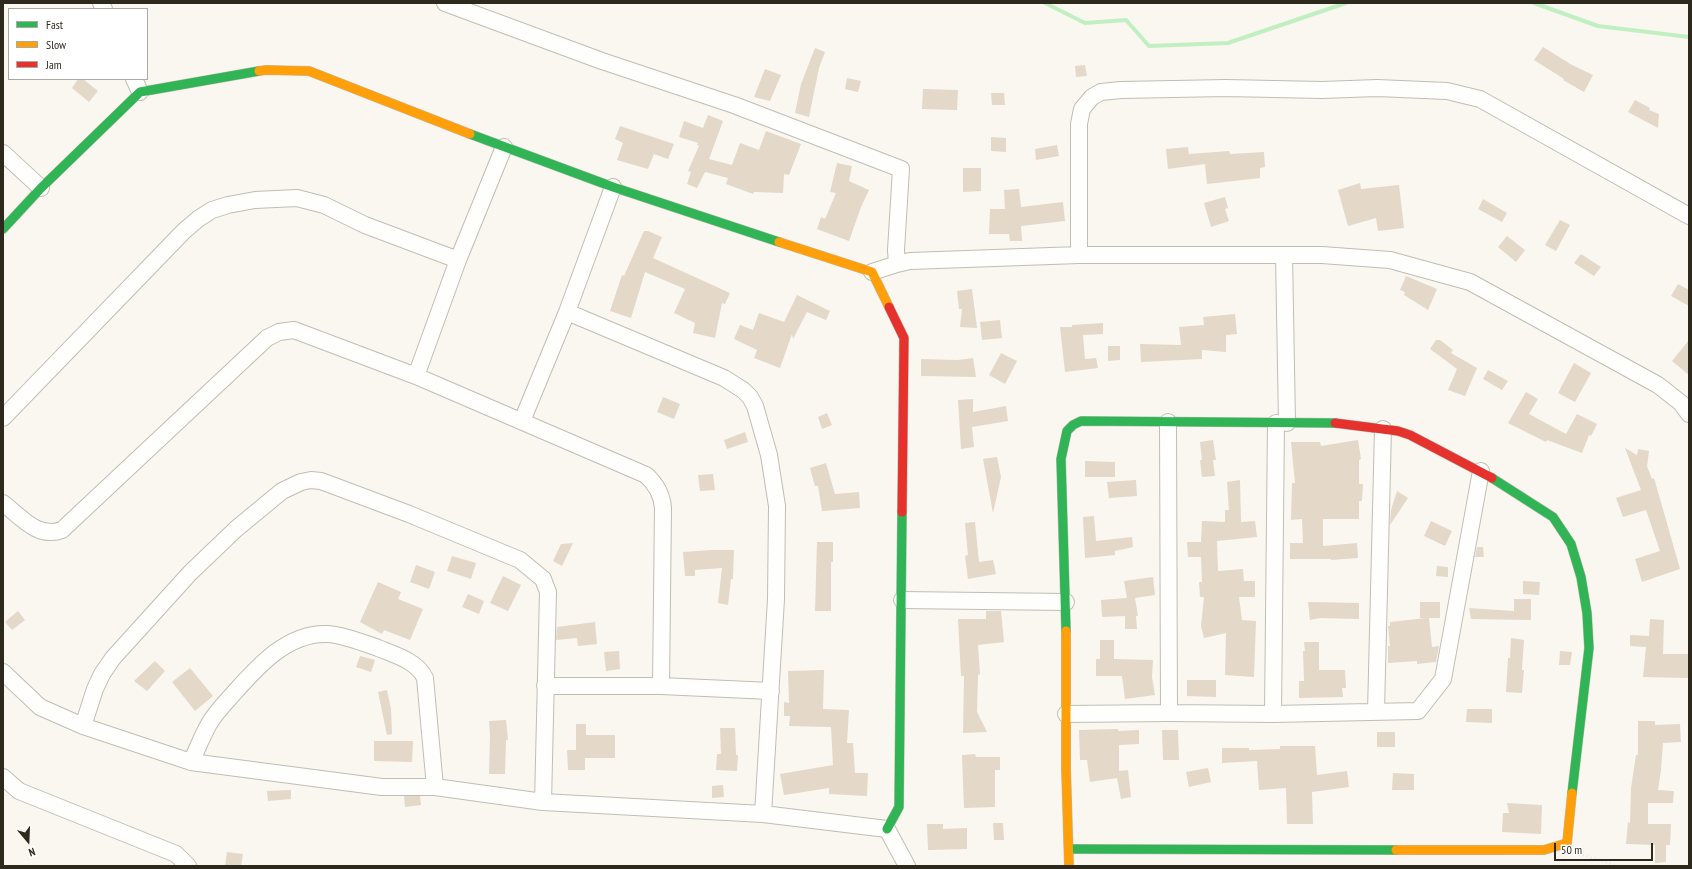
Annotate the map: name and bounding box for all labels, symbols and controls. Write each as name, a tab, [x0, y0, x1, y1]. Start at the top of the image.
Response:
legend	[8, 8, 148, 80]
text: Fast	[46, 17, 63, 32]
text: Slow	[46, 37, 66, 52]
text: Jam	[46, 57, 62, 72]
north arrow	[8, 821, 48, 861]
scale bar	[1556, 835, 1655, 861]
text: 50 m	[1561, 842, 1582, 857]
text: N	[27, 845, 37, 860]

